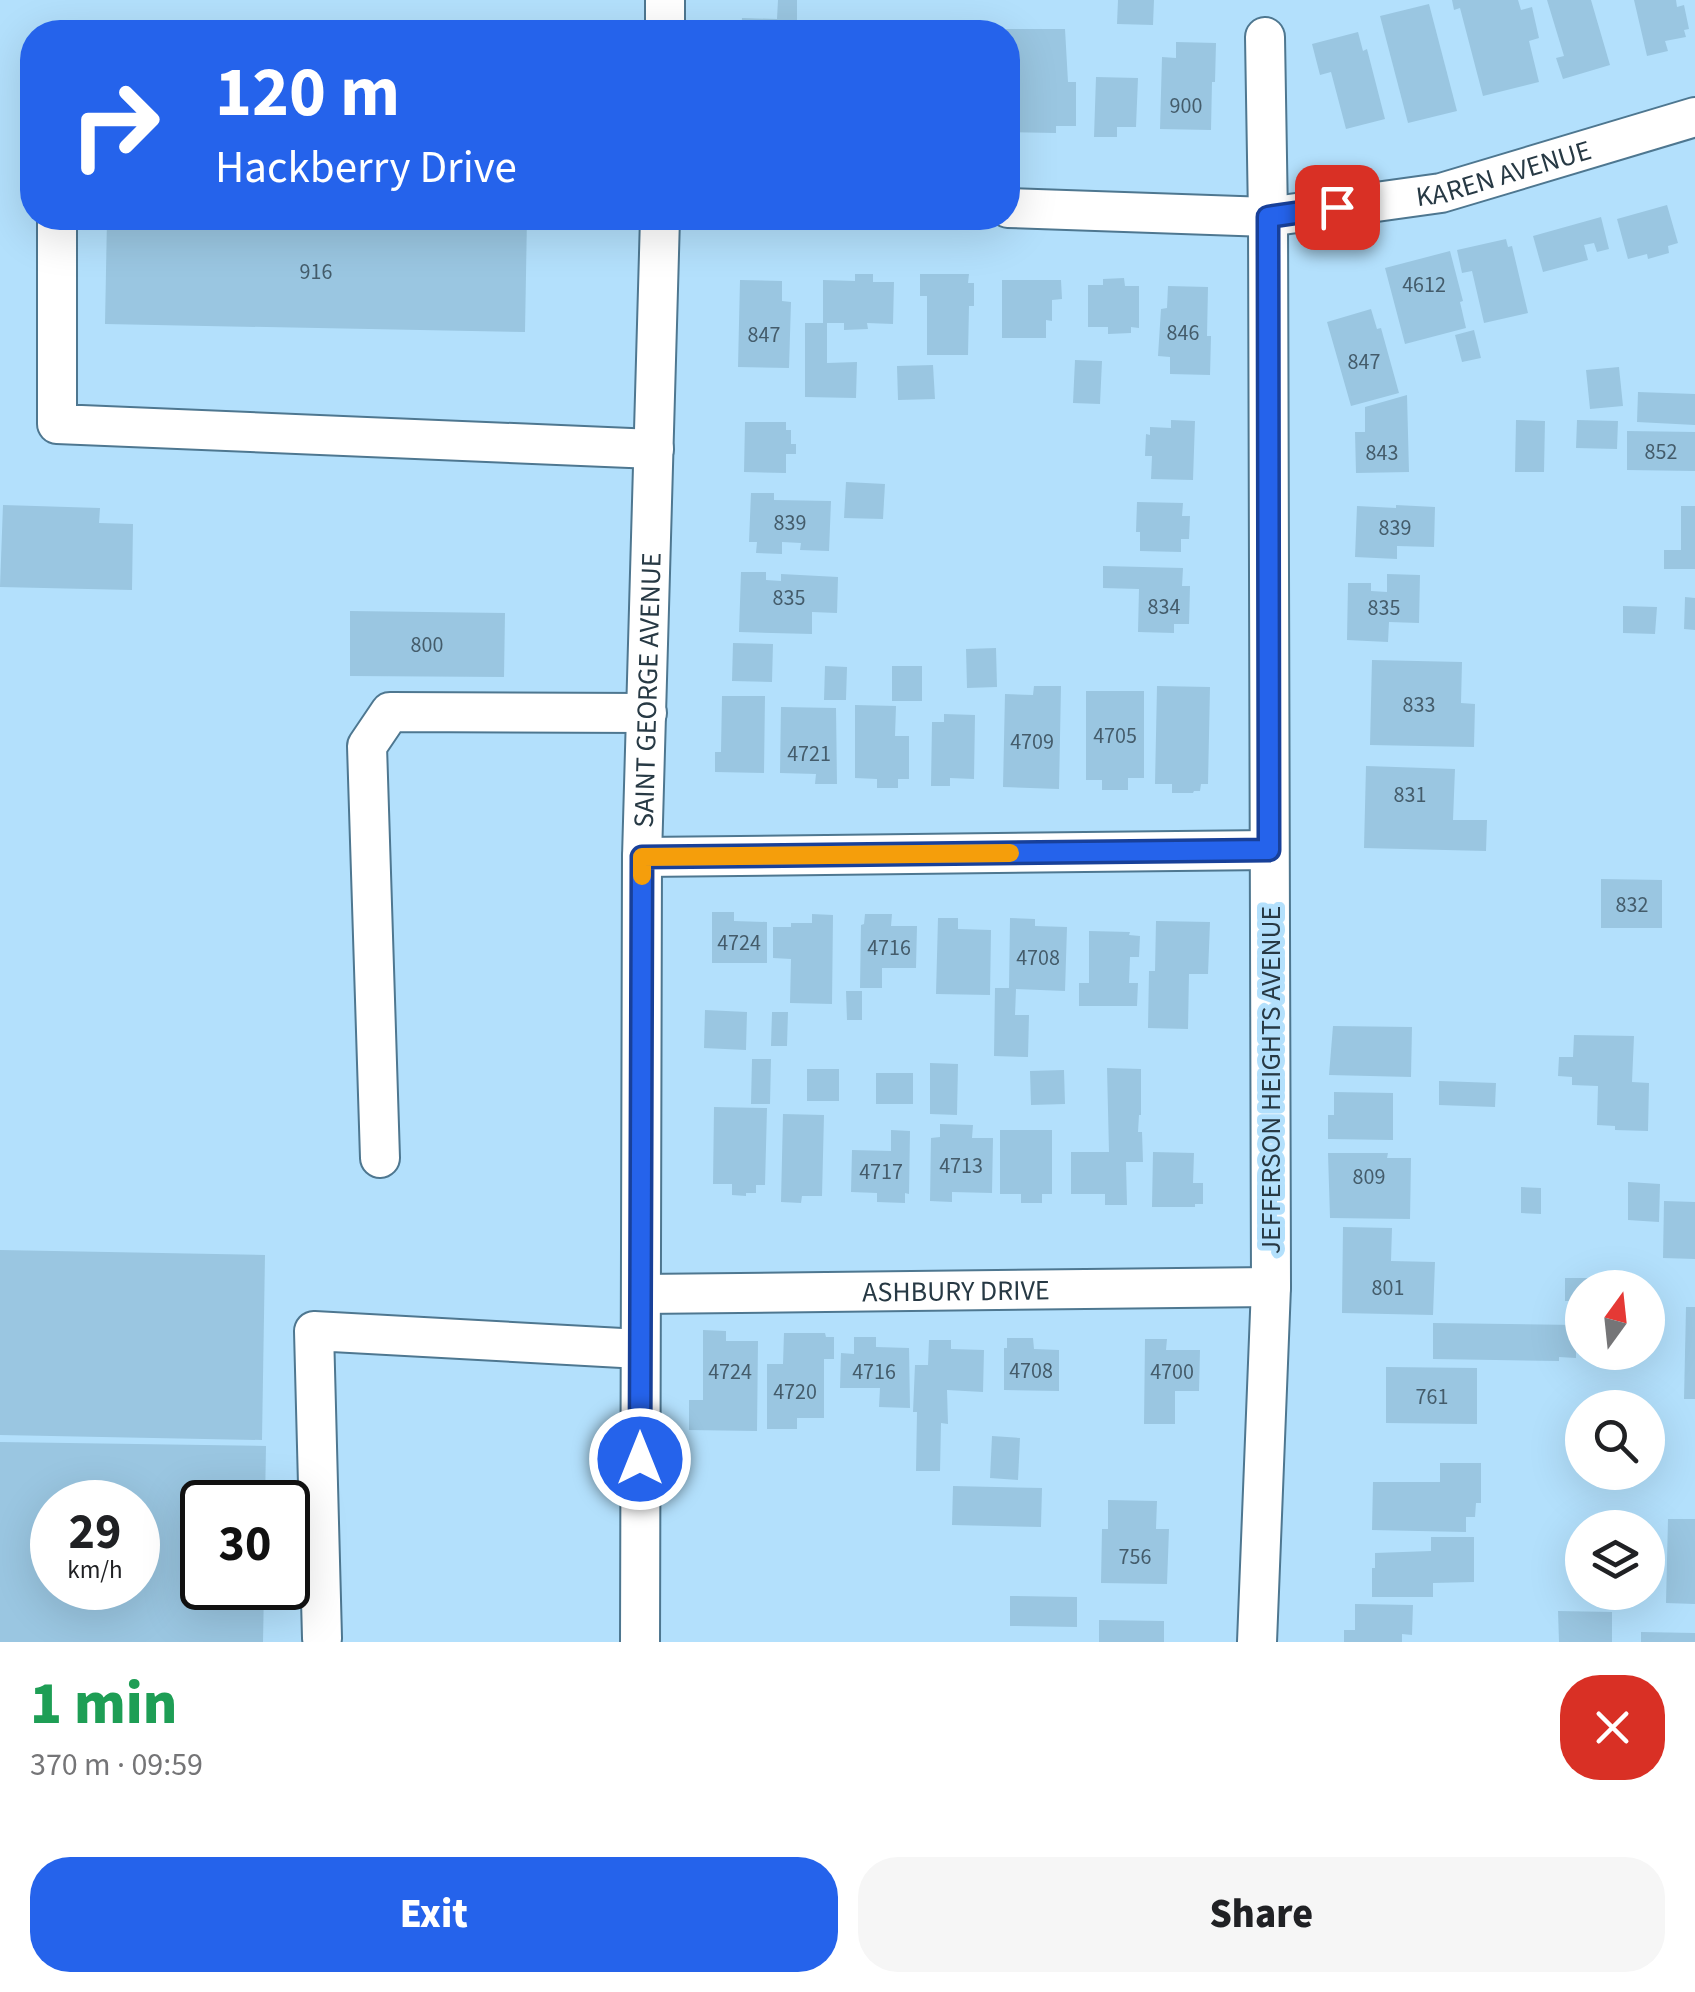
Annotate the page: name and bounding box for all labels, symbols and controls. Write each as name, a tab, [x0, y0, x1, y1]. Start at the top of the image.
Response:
text: 120 m	[215, 43, 400, 143]
icon: right	[50, 60, 180, 190]
house number: 900	[1170, 90, 1202, 122]
street label: KAREN AVENUE	[1414, 130, 1596, 217]
text: Hackberry Drive	[215, 136, 517, 200]
pin	[1295, 165, 1380, 250]
icon: arrive	[1310, 180, 1365, 235]
house number: 916	[300, 256, 332, 288]
house number: 4612	[1402, 269, 1446, 301]
house number: 846	[1167, 317, 1199, 349]
house number: 847	[748, 319, 780, 351]
house number: 847	[1348, 346, 1380, 378]
house number: 852	[1645, 436, 1677, 468]
house number: 843	[1366, 437, 1398, 469]
house number: 839	[774, 507, 806, 539]
house number: 839	[1379, 512, 1411, 544]
street label: SAINT GEORGE AVENUE	[624, 552, 672, 828]
house number: 835	[773, 582, 805, 614]
house number: 834	[1148, 591, 1180, 623]
house number: 835	[1368, 592, 1400, 624]
house number: 800	[411, 629, 443, 661]
house number: 833	[1403, 689, 1435, 721]
house number: 4705	[1093, 720, 1137, 752]
house number: 4709	[1010, 726, 1054, 758]
house number: 4721	[787, 738, 831, 770]
house number: 831	[1394, 779, 1426, 811]
house number: 832	[1616, 889, 1648, 921]
street label: JEFFERSON HEIGHTS AVENUE	[1251, 906, 1291, 1254]
house number: 4724	[717, 927, 761, 959]
house number: 4716	[867, 932, 911, 964]
house number: 4708	[1016, 942, 1060, 974]
house number: 4713	[939, 1150, 983, 1182]
house number: 4717	[859, 1156, 903, 1188]
house number: 809	[1353, 1161, 1385, 1193]
street label: ASHBURY DRIVE	[862, 1270, 1050, 1313]
north arrow	[1565, 1270, 1665, 1370]
map controls	[1565, 1270, 1665, 1610]
house number: 801	[1372, 1272, 1404, 1304]
house number: 4708	[1009, 1355, 1053, 1387]
house number: 4724	[708, 1356, 752, 1388]
house number: 4716	[852, 1356, 896, 1388]
house number: 4700	[1150, 1356, 1194, 1388]
house number: 4720	[773, 1376, 817, 1408]
house number: 761	[1416, 1381, 1448, 1413]
button: search	[1565, 1390, 1665, 1490]
position arrow	[588, 1407, 692, 1511]
speed limit sign: 30	[180, 1480, 310, 1610]
text: 29	[69, 1497, 121, 1568]
button: layers	[1565, 1510, 1665, 1610]
house number: 756	[1119, 1541, 1151, 1573]
text: km/h	[67, 1552, 123, 1588]
text: 1 min	[30, 1662, 177, 1747]
button: close	[1560, 1675, 1665, 1780]
text: 370 m · 09:59	[30, 1742, 203, 1788]
button: Exit	[30, 1857, 838, 1972]
button: Share	[858, 1857, 1665, 1972]

